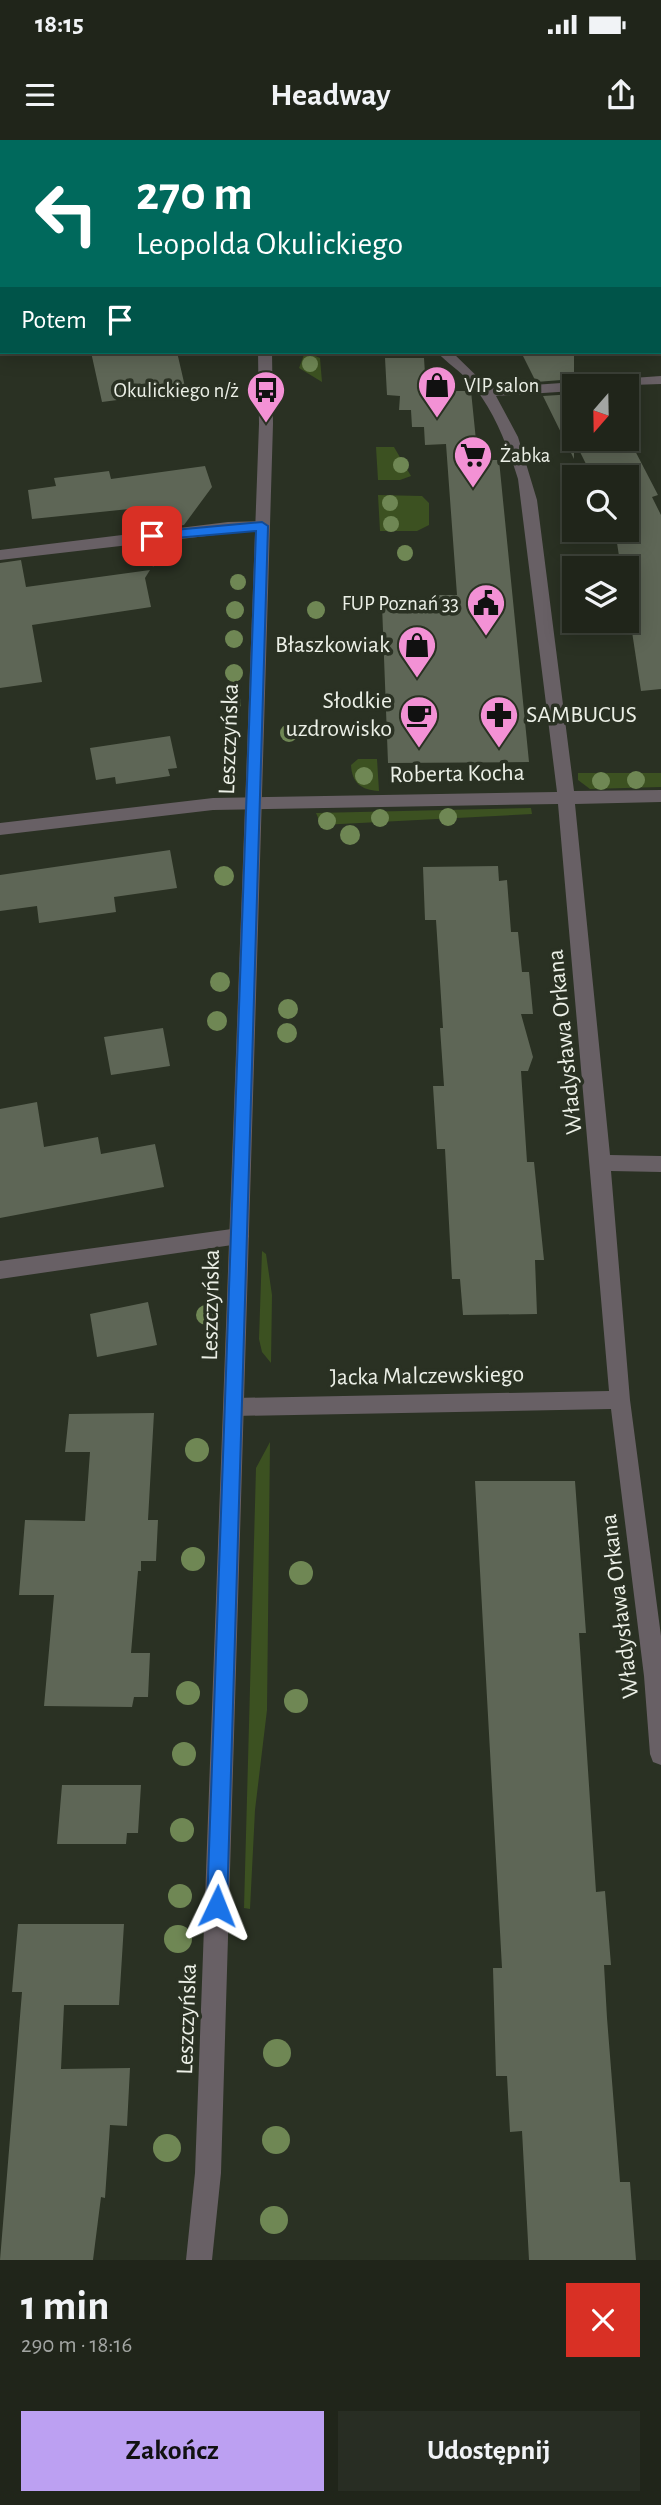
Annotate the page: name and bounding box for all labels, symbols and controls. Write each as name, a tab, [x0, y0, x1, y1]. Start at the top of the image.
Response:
text: 18:15	[35, 11, 84, 37]
icon: menu	[21, 76, 59, 114]
icon: share	[602, 76, 640, 114]
text: Headway	[270, 79, 391, 111]
icon: left	[21, 168, 112, 259]
text: 270 m	[136, 170, 253, 219]
text: Leopolda Okulickiego	[136, 228, 403, 260]
icon: arrive	[101, 301, 139, 339]
text: Potem	[21, 307, 87, 333]
shop icon: VIP salon	[416, 364, 458, 419]
bus stop icon: Okulickiego n/ż	[245, 369, 287, 424]
north arrow	[562, 374, 639, 452]
map controls	[562, 374, 639, 633]
place label: VIP salon	[464, 375, 539, 396]
place label: Okulickiego n/ż	[113, 380, 239, 401]
supermarket icon: Żabka	[452, 434, 494, 489]
place label: Żabka	[500, 444, 551, 466]
button: search	[562, 465, 639, 542]
pin	[122, 506, 182, 566]
icon: arrive	[133, 517, 171, 555]
button: layers	[562, 556, 639, 633]
public building icon: FUP Poznań 33	[465, 582, 507, 637]
place label: FUP Poznań 33	[342, 593, 459, 614]
shop icon: Błaszkowiak	[396, 624, 438, 679]
place label: Błaszkowiak	[275, 633, 390, 657]
street label: Leszczyńska	[215, 683, 243, 795]
place label: Słodkie uzdrowisko	[285, 689, 392, 741]
cafe icon: Słodkie uzdrowisko	[398, 694, 440, 749]
pharmacy icon: SAMBUCUS	[478, 694, 520, 749]
place label: SAMBUCUS	[526, 703, 637, 727]
street label: Roberta Kocha	[389, 761, 525, 787]
street label: Władysława Orkana	[543, 948, 587, 1136]
street label: Leszczyńska	[198, 1249, 224, 1361]
street label: Jacka Malczewskiego	[330, 1362, 524, 1390]
street label: Władysława Orkana	[597, 1512, 643, 1700]
position arrow	[180, 1869, 254, 1943]
street label: Leszczyńska	[173, 1963, 201, 2075]
button: close	[566, 2283, 640, 2357]
text: 1 min	[21, 2285, 110, 2327]
text: 290 m · 18:16	[21, 2334, 132, 2357]
button: Zakończ	[21, 2411, 324, 2491]
button: Udostępnij	[338, 2411, 640, 2491]

